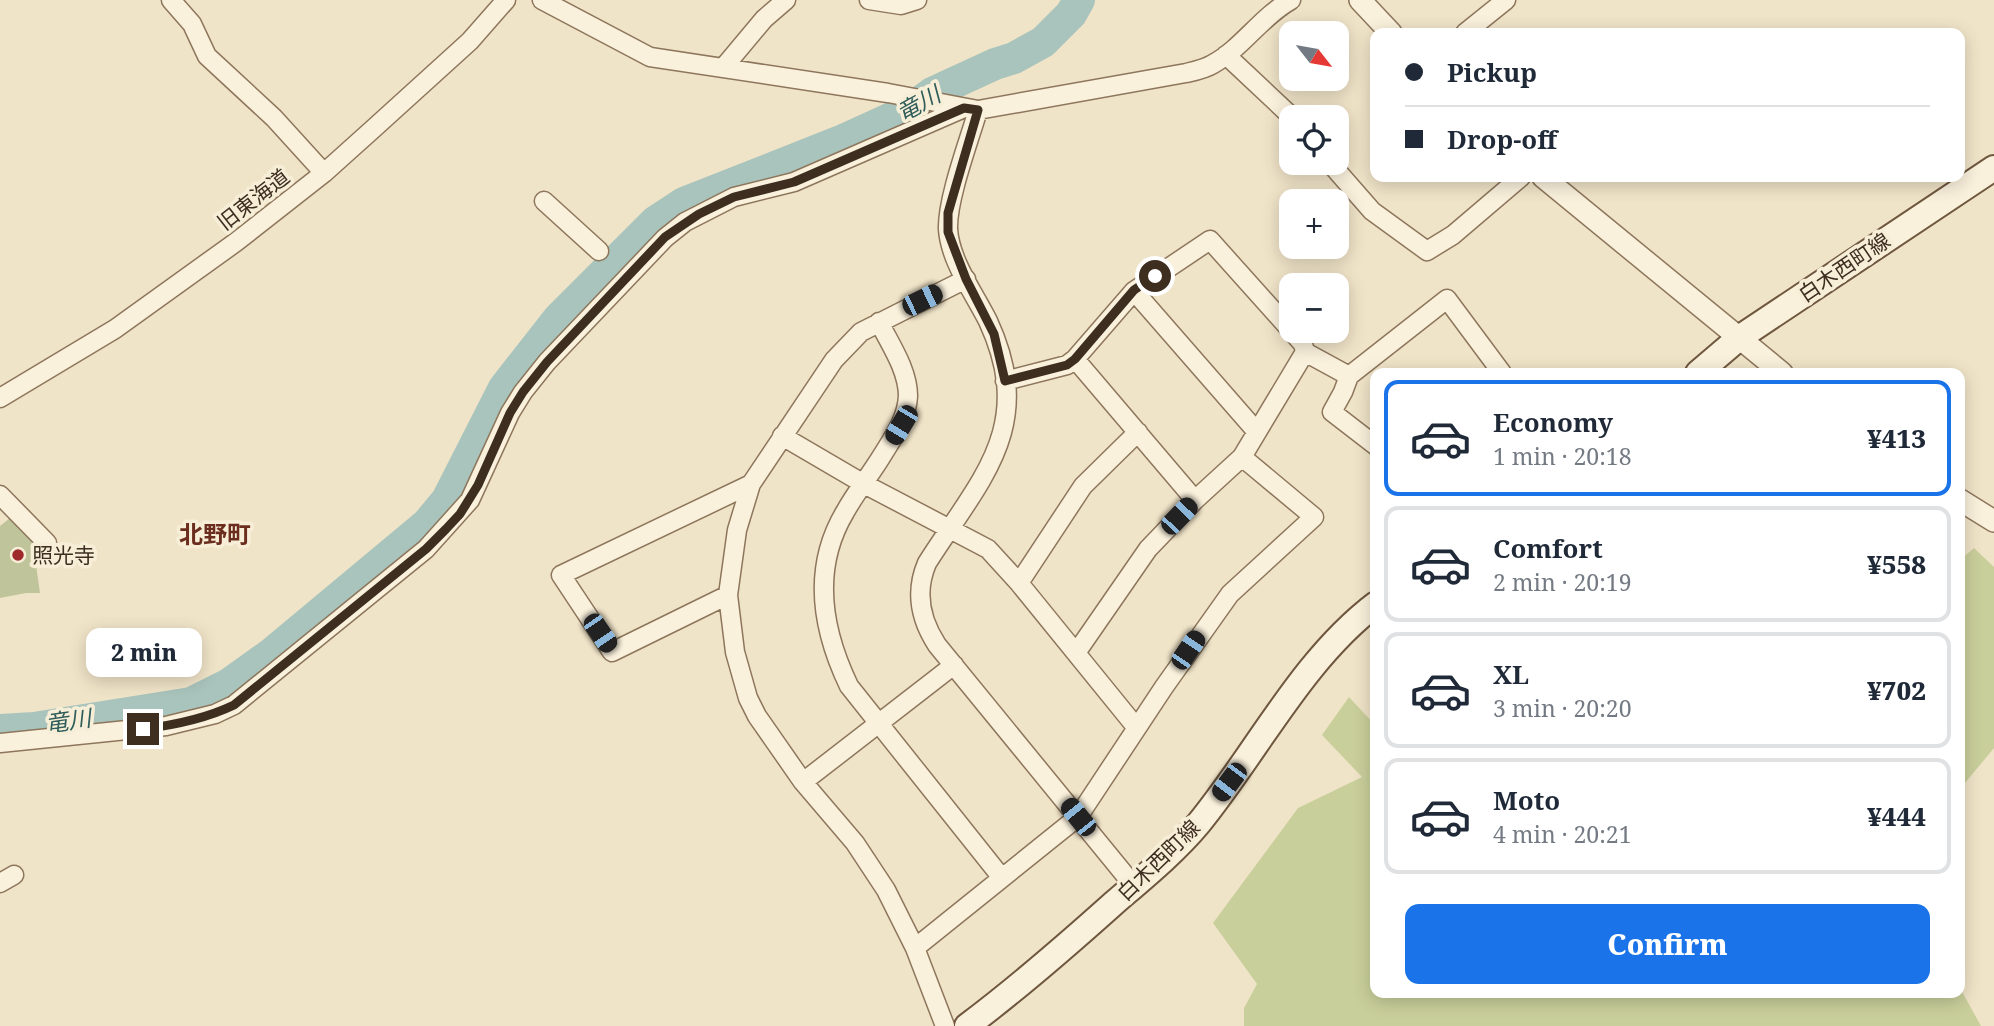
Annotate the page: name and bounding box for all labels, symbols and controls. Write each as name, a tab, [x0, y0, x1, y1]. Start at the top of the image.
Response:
north arrow	[1279, 21, 1349, 91]
map controls	[1279, 21, 1349, 343]
text: Pickup	[1447, 54, 1537, 90]
water label: 竜川	[890, 76, 948, 128]
button: locate	[1279, 105, 1349, 175]
text: Drop-off	[1447, 121, 1557, 157]
street label: 旧東海道	[211, 162, 295, 236]
button: +	[1279, 189, 1349, 259]
street label: 白木西町線	[1793, 226, 1895, 308]
route start	[1139, 260, 1171, 292]
button: −	[1279, 273, 1349, 343]
car	[899, 281, 946, 319]
car	[882, 402, 921, 448]
text: Economy	[1493, 404, 1613, 440]
icon: car	[1409, 407, 1472, 470]
text: ¥413	[1867, 420, 1926, 456]
text: 1 min · 20:18	[1493, 440, 1631, 472]
car	[1157, 494, 1202, 538]
district label: 北野町	[179, 517, 251, 550]
text: Comfort	[1493, 530, 1603, 566]
icon: car	[1409, 533, 1472, 596]
place label: 照光寺	[32, 541, 95, 569]
text: ¥558	[1867, 546, 1926, 582]
marker: 照光寺	[10, 547, 26, 563]
text: 2 min · 20:19	[1493, 566, 1631, 598]
car	[580, 610, 621, 656]
car	[1168, 627, 1209, 673]
callout: 2 min	[85, 628, 201, 676]
text: 2 min	[111, 636, 177, 668]
text: XL	[1493, 656, 1529, 692]
icon: car	[1409, 659, 1472, 722]
text: ¥702	[1867, 672, 1926, 708]
text: 3 min · 20:20	[1493, 692, 1631, 724]
water label: 竜川	[43, 701, 96, 739]
route end	[127, 713, 159, 745]
car	[1208, 759, 1251, 805]
text: Moto	[1493, 782, 1560, 818]
icon: car	[1409, 785, 1472, 848]
car	[1057, 794, 1100, 840]
text: ¥444	[1867, 798, 1926, 834]
street label: 白木西町線	[1111, 813, 1205, 907]
text: 4 min · 20:21	[1493, 818, 1631, 850]
button: Confirm	[1405, 904, 1930, 984]

